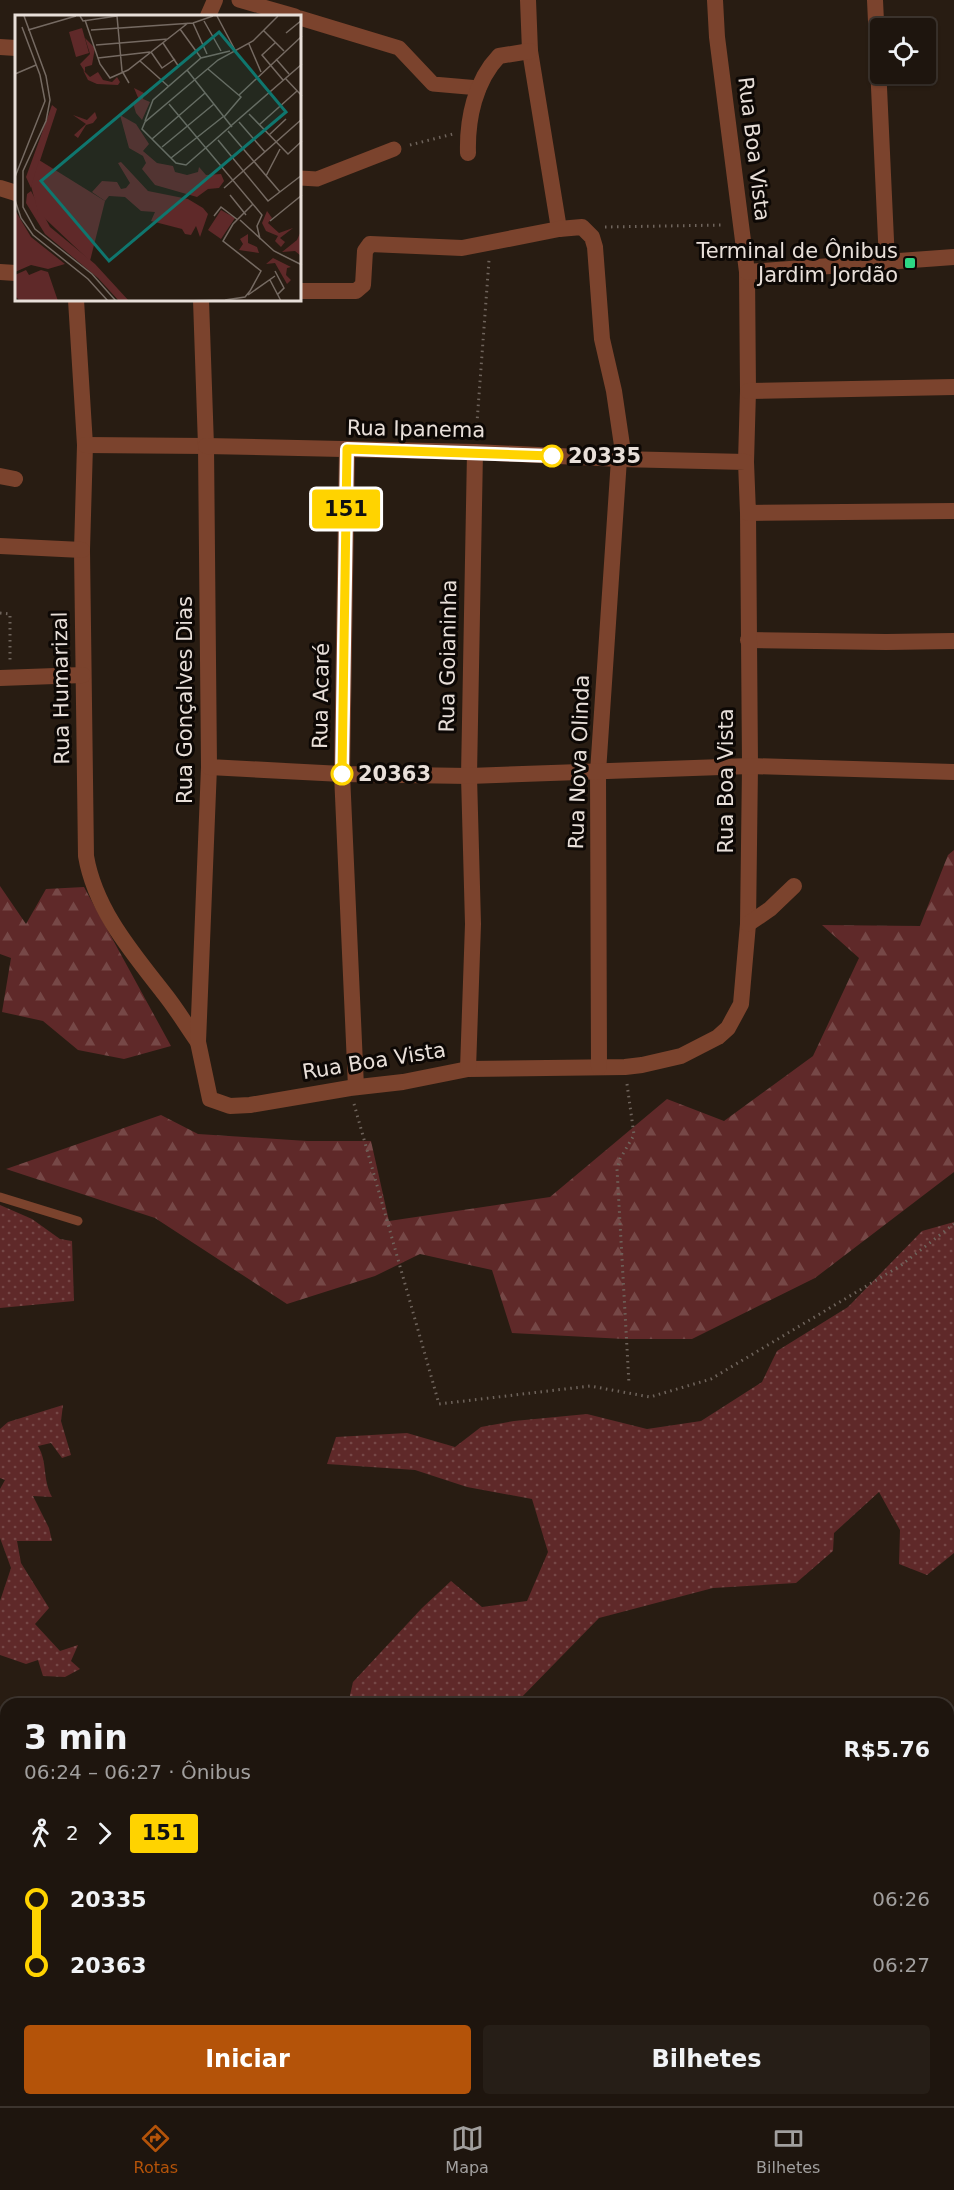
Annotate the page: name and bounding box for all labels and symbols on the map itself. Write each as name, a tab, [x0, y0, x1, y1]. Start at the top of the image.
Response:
inset map	[15, 15, 302, 302]
street label: Rua Boa Vista	[733, 76, 775, 222]
place label: Terminal de Ônibus Jardim Jordão	[695, 238, 898, 287]
marker: Terminal de Ônibus Jardim Jordão	[903, 256, 917, 270]
street label: Rua Ipanema	[347, 416, 485, 442]
place label: 20335	[568, 444, 641, 468]
marker: 20335	[541, 445, 563, 467]
line badge: 151	[312, 490, 380, 528]
street label: Rua Goianinha	[435, 579, 461, 733]
street label: Rua Gonçalves Dias	[173, 596, 197, 804]
street label: Rua Humarizal	[48, 611, 74, 765]
street label: Rua Acaré	[308, 643, 334, 749]
street label: Rua Nova Olinda	[564, 674, 594, 850]
street label: Rua Boa Vista	[714, 708, 738, 854]
place label: 20363	[358, 762, 431, 786]
marker: 20363	[331, 763, 353, 785]
street label: Rua Boa Vista	[300, 1038, 448, 1084]

